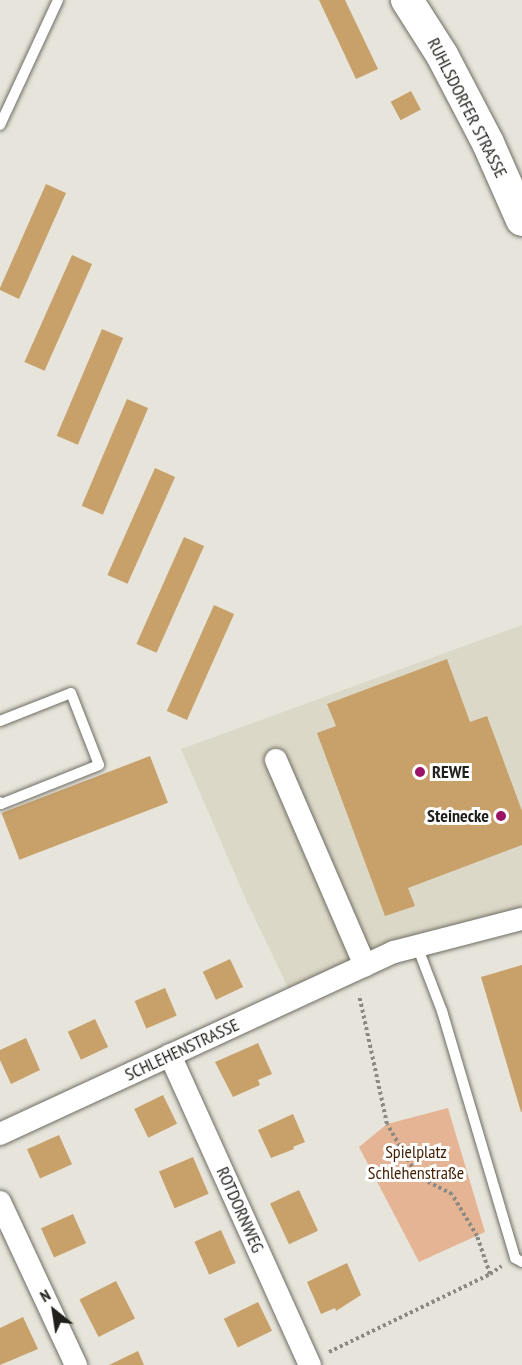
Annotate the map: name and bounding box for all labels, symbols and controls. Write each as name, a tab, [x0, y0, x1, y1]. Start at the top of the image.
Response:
street label: RUHLSDORFER STRASSE	[422, 34, 512, 182]
place label: REWE	[432, 761, 469, 783]
marker: REWE	[413, 765, 427, 779]
place label: Steinecke	[427, 805, 489, 827]
marker: Steinecke	[494, 809, 508, 823]
street label: SCHLEHENSTRASSE	[121, 1014, 243, 1086]
park label: Spielplatz Schlehenstraße	[368, 1142, 464, 1184]
street label: ROTDORNWEG	[211, 1164, 269, 1256]
north arrow	[24, 1281, 84, 1341]
text: N	[36, 1285, 54, 1306]

